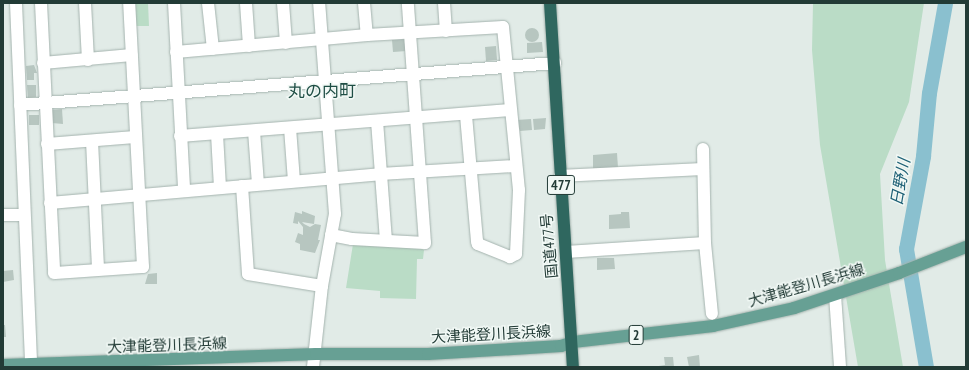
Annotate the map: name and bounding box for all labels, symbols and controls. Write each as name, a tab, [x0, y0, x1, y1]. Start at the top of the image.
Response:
district label: 丸の内町	[288, 82, 356, 102]
water label: 日野川	[886, 157, 914, 207]
road number: 477	[546, 173, 576, 197]
street label: 国道477号	[537, 213, 561, 279]
street label: 大津能登川長浜線	[746, 260, 866, 310]
street label: 大津能登川長浜線	[431, 322, 551, 346]
road number: 2	[628, 323, 644, 347]
street label: 大津能登川長浜線	[107, 334, 227, 356]

